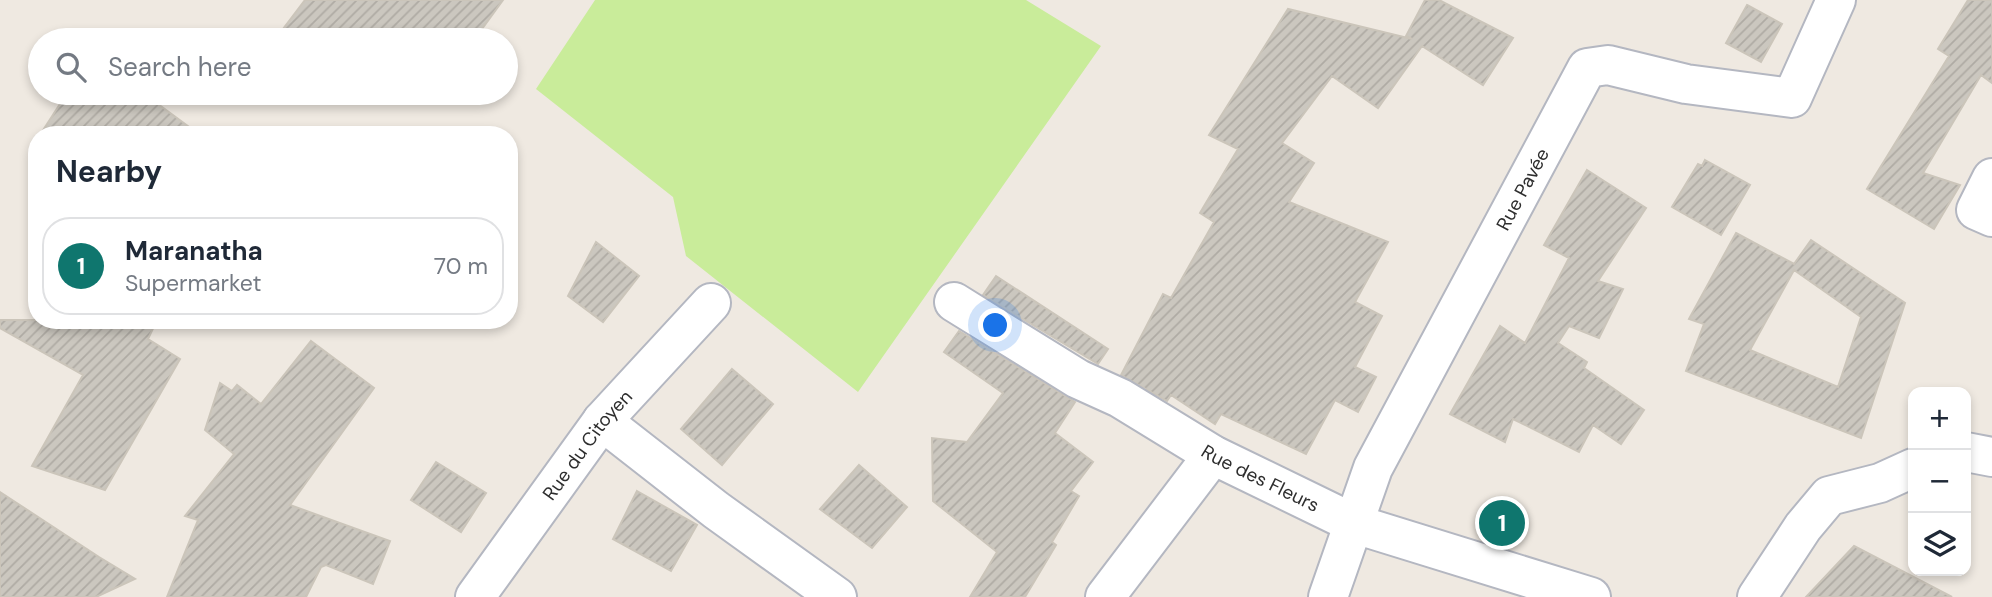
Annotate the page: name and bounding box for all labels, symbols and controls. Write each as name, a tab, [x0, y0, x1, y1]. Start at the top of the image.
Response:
search box	[28, 28, 518, 105]
icon: search	[52, 48, 90, 86]
text: Search here	[108, 50, 251, 84]
street label: Rue Pavée	[1490, 144, 1555, 235]
text: Nearby	[56, 152, 162, 191]
text: Maranatha	[125, 234, 263, 268]
text: 1	[77, 251, 85, 281]
text: 70 m	[434, 251, 488, 281]
text: Supermarket	[125, 268, 261, 298]
your location	[978, 308, 1012, 342]
street label: Rue du Citoyen	[537, 385, 638, 505]
map controls	[1908, 387, 1971, 576]
button: +	[1908, 387, 1971, 450]
street label: Rue des Fleurs	[1197, 439, 1323, 518]
button: −	[1908, 450, 1971, 513]
pin: 1	[1479, 497, 1525, 549]
button: layers	[1908, 513, 1971, 576]

